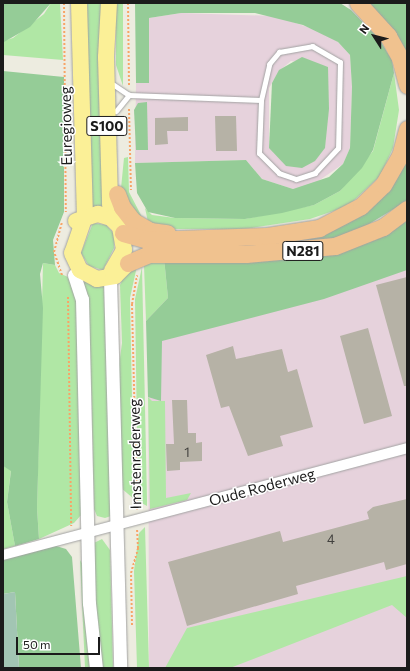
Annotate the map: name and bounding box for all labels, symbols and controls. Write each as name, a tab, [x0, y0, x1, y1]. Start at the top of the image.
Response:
north arrow	[354, 16, 394, 56]
text: N	[356, 21, 372, 36]
street label: Euregioweg	[56, 86, 76, 166]
road number: S100	[86, 114, 128, 138]
road number: N281	[282, 239, 324, 263]
street label: Imstenraderweg	[125, 399, 145, 509]
house number: 1	[184, 444, 190, 460]
street label: Oude Roderweg	[207, 464, 317, 510]
house number: 4	[327, 531, 335, 547]
scale bar	[18, 629, 102, 655]
text: 50 m	[23, 637, 51, 651]

